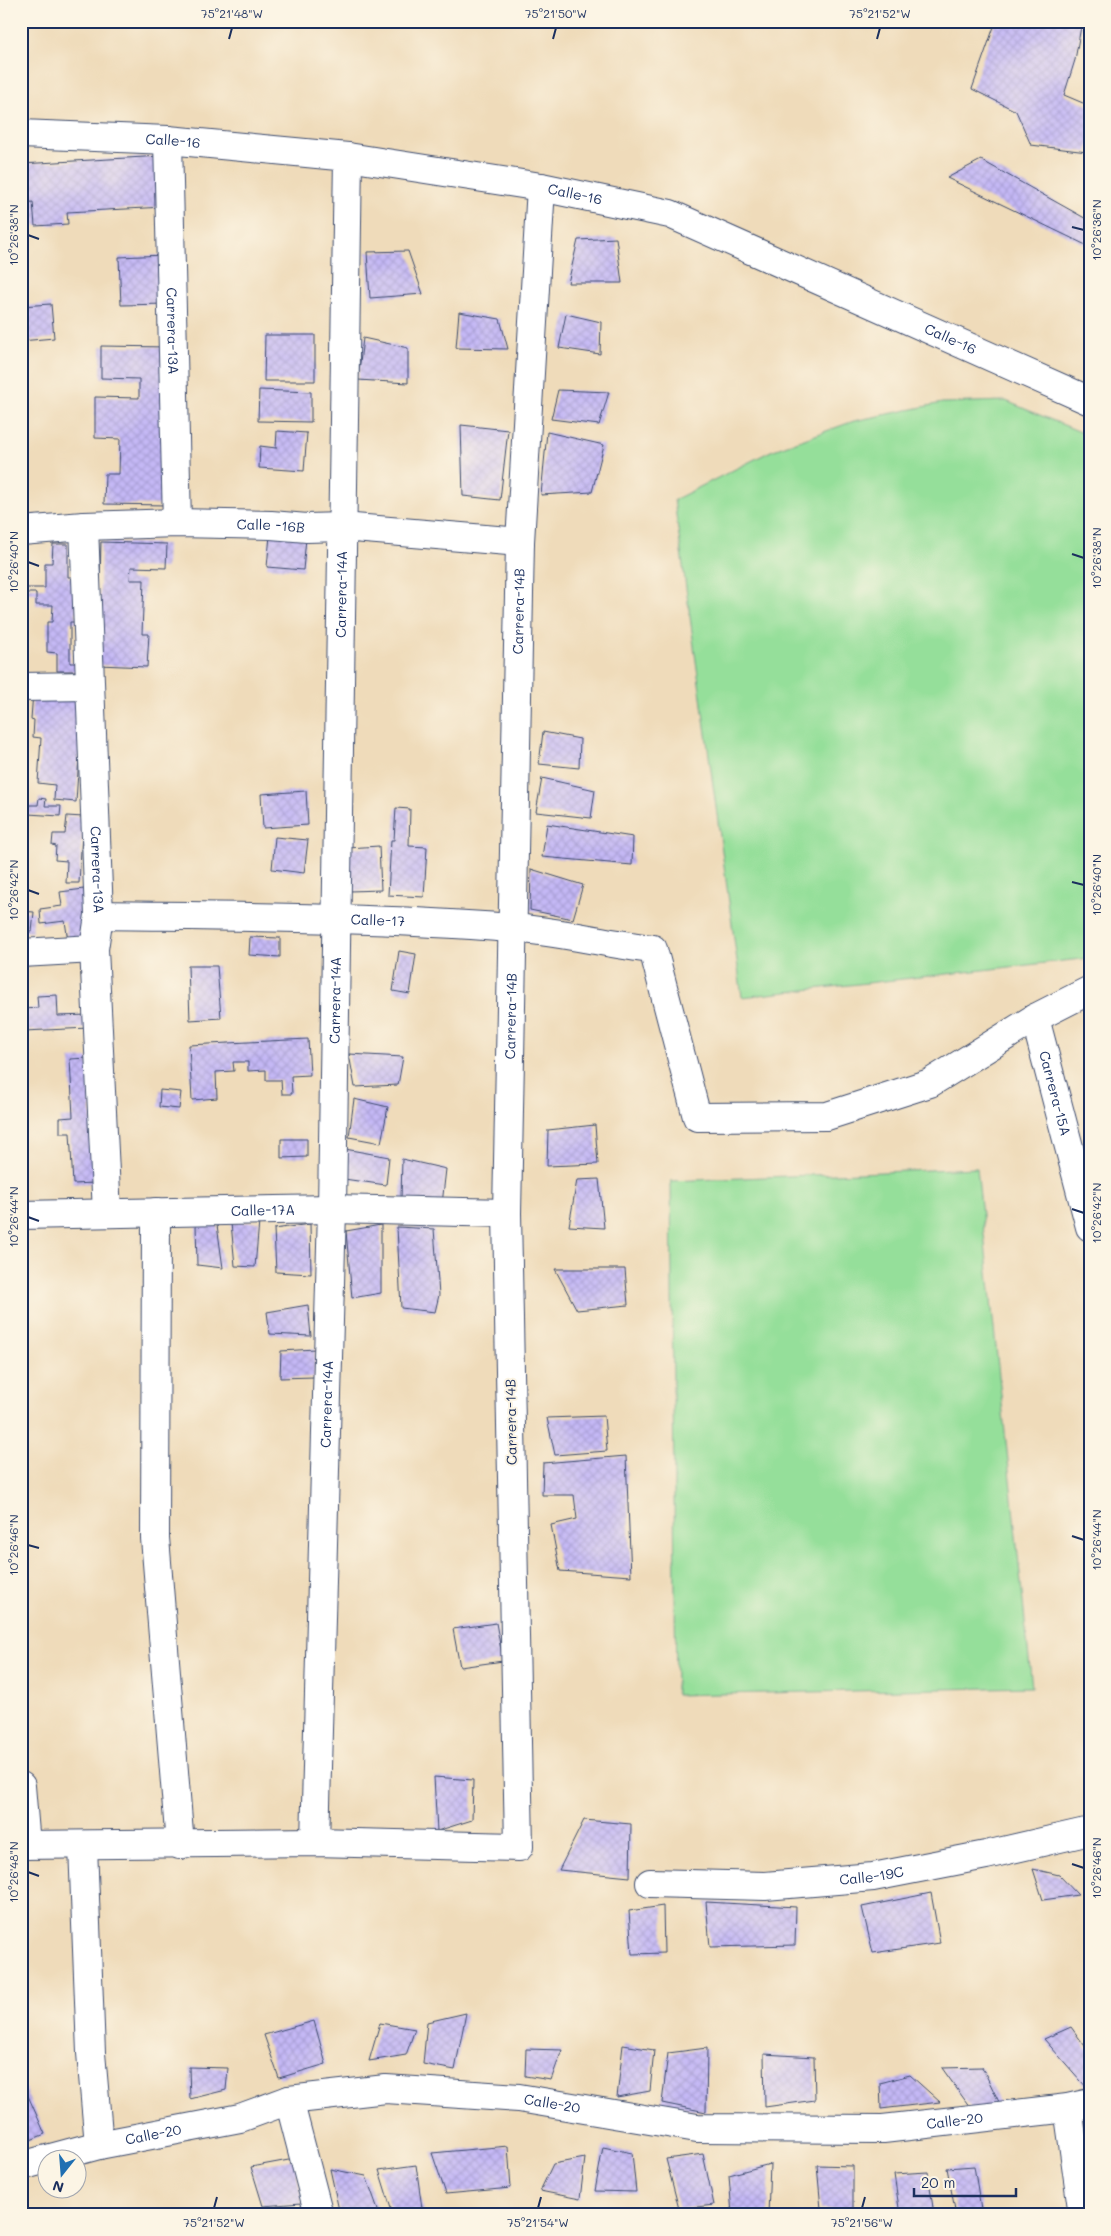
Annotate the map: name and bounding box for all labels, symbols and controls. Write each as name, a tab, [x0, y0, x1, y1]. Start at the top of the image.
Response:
text: 75°21'48"W	[201, 5, 263, 21]
text: 75°21'50"W	[525, 5, 587, 21]
text: 75°21'52"W	[849, 5, 911, 21]
street label: Calle-16	[145, 129, 201, 152]
street label: Calle-16	[546, 179, 604, 209]
text: 10°26'36"N	[1088, 199, 1104, 261]
text: 10°26'38"N	[5, 204, 21, 266]
street label: Carrera-13A	[162, 287, 184, 375]
street label: Calle-16	[922, 319, 980, 358]
street label: Calle -16B	[236, 514, 306, 537]
text: 10°26'38"N	[1088, 527, 1104, 589]
text: 10°26'40"N	[5, 531, 21, 593]
street label: Carrera-14A	[331, 550, 351, 638]
street label: Carrera-14B	[508, 568, 528, 655]
street label: Carrera-13A	[87, 826, 109, 914]
text: 10°26'40"N	[1088, 854, 1104, 916]
text: 10°26'42"N	[5, 860, 21, 920]
street label: Calle-17	[350, 909, 406, 930]
street label: Carrera-14A	[325, 956, 345, 1044]
street label: Carrera-14B	[500, 973, 521, 1060]
street label: Carrera-15A	[1035, 1049, 1076, 1138]
text: 10°26'42"N	[1088, 1183, 1104, 1243]
text: 10°26'44"N	[5, 1186, 21, 1248]
street label: Calle-17A	[231, 1200, 295, 1220]
street label: Carrera-14A	[316, 1360, 337, 1448]
street label: Carrera-14B	[500, 1379, 521, 1465]
text: 10°26'44"N	[1088, 1509, 1104, 1571]
text: 10°26'46"N	[5, 1514, 21, 1576]
text: 10°26'46"N	[1088, 1837, 1104, 1899]
text: 10°26'48"N	[5, 1841, 21, 1903]
street label: Calle-19C	[838, 1861, 905, 1889]
street label: Calle-20	[523, 2089, 582, 2117]
street label: Calle-20	[925, 2108, 984, 2133]
street label: Calle-20	[123, 2119, 183, 2149]
north arrow	[38, 2148, 88, 2198]
scale bar	[914, 2166, 1016, 2198]
text: 20 m	[921, 2172, 955, 2192]
text: N	[50, 2176, 66, 2198]
text: 75°21'52"W	[183, 2214, 245, 2230]
text: 75°21'54"W	[507, 2214, 569, 2230]
text: 75°21'56"W	[831, 2214, 893, 2230]

